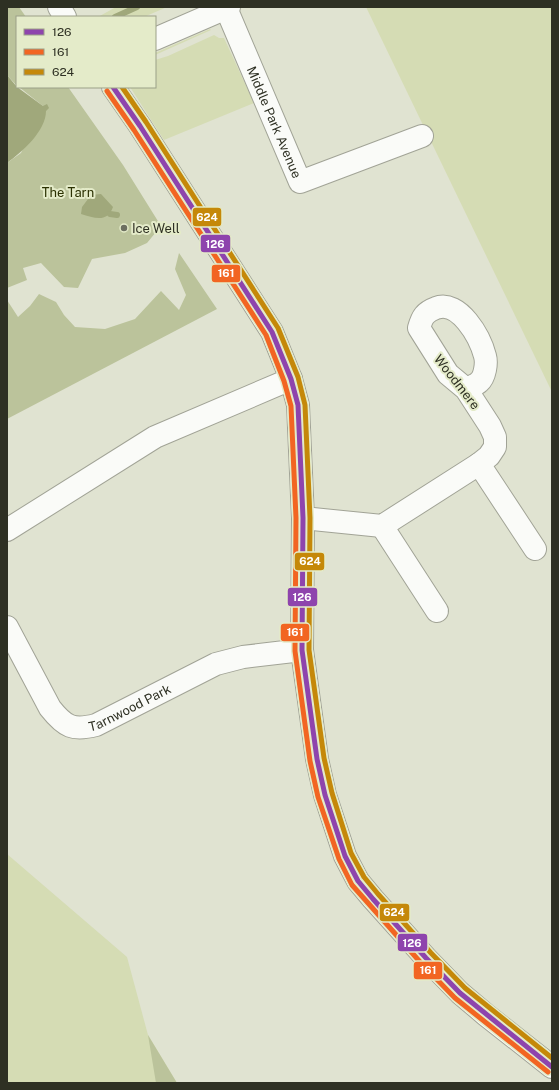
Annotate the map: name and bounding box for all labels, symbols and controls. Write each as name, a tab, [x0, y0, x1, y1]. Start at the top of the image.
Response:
legend	[16, 16, 156, 88]
text: 126	[52, 25, 72, 39]
text: 161	[52, 45, 69, 59]
street label: Middle Park Avenue	[244, 64, 305, 180]
text: 624	[52, 65, 75, 79]
park label: The Tarn	[42, 185, 94, 200]
line badge: 624	[192, 207, 222, 227]
text: 624	[196, 211, 218, 223]
place label: Ice Well	[132, 221, 180, 236]
marker: Ice Well	[119, 223, 129, 233]
line badge: 126	[200, 234, 231, 253]
text: 126	[206, 238, 224, 250]
line badge: 161	[211, 264, 241, 283]
text: 161	[218, 267, 234, 279]
street label: Woodmere	[431, 352, 483, 412]
line badge: 624	[294, 552, 325, 571]
text: 624	[299, 555, 321, 567]
line badge: 126	[287, 587, 318, 607]
text: 126	[293, 591, 311, 603]
line badge: 161	[280, 623, 310, 642]
text: 161	[287, 626, 303, 638]
street label: Tarnwood Park	[87, 681, 173, 734]
line badge: 624	[379, 903, 410, 922]
text: 624	[383, 906, 405, 918]
line badge: 126	[397, 933, 428, 952]
text: 126	[403, 937, 421, 949]
line badge: 161	[413, 961, 443, 980]
text: 161	[420, 964, 436, 976]

